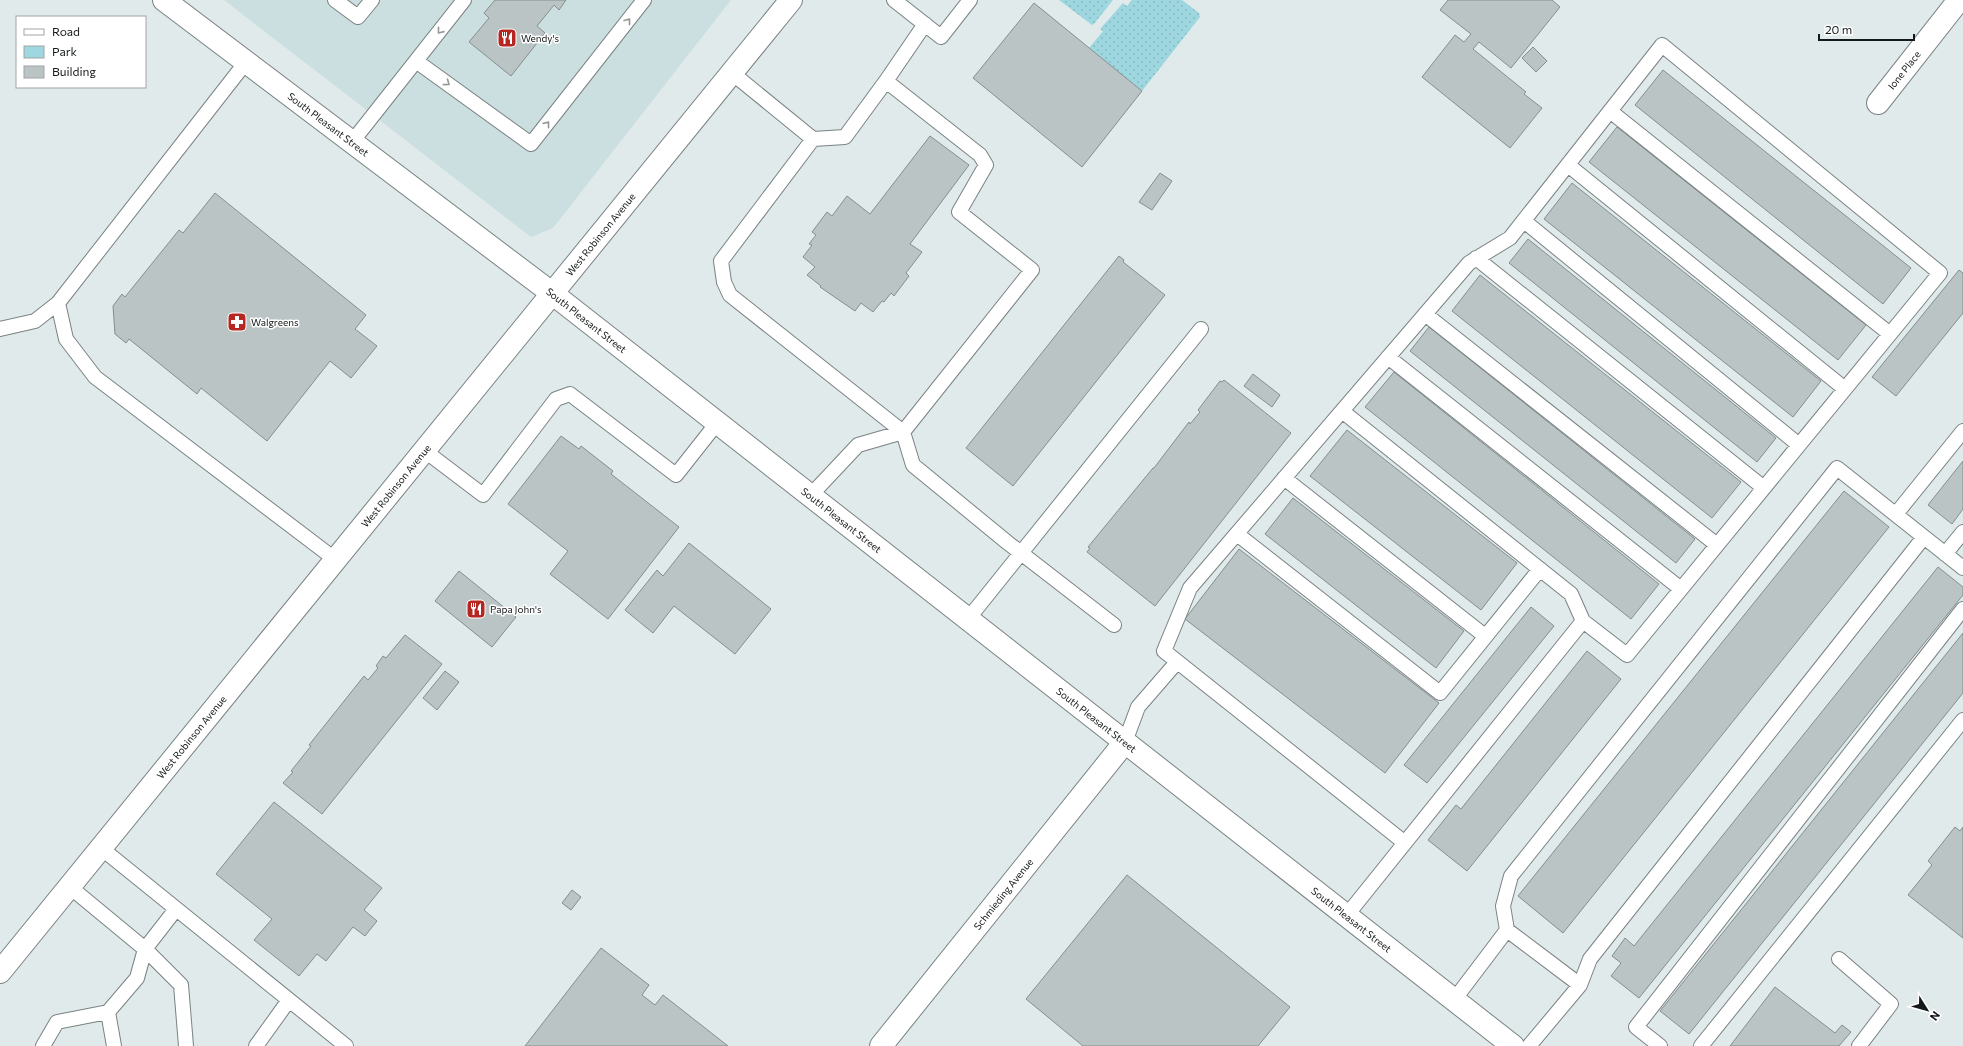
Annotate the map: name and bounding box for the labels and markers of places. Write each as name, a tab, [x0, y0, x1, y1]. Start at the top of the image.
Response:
restaurant icon: Wendy's	[496, 27, 518, 49]
place label: Wendy's	[521, 32, 559, 44]
pharmacy icon: Walgreens	[226, 311, 248, 333]
place label: Walgreens	[251, 316, 299, 328]
restaurant icon: Papa John's	[465, 598, 487, 620]
place label: Papa John's	[490, 603, 542, 615]

